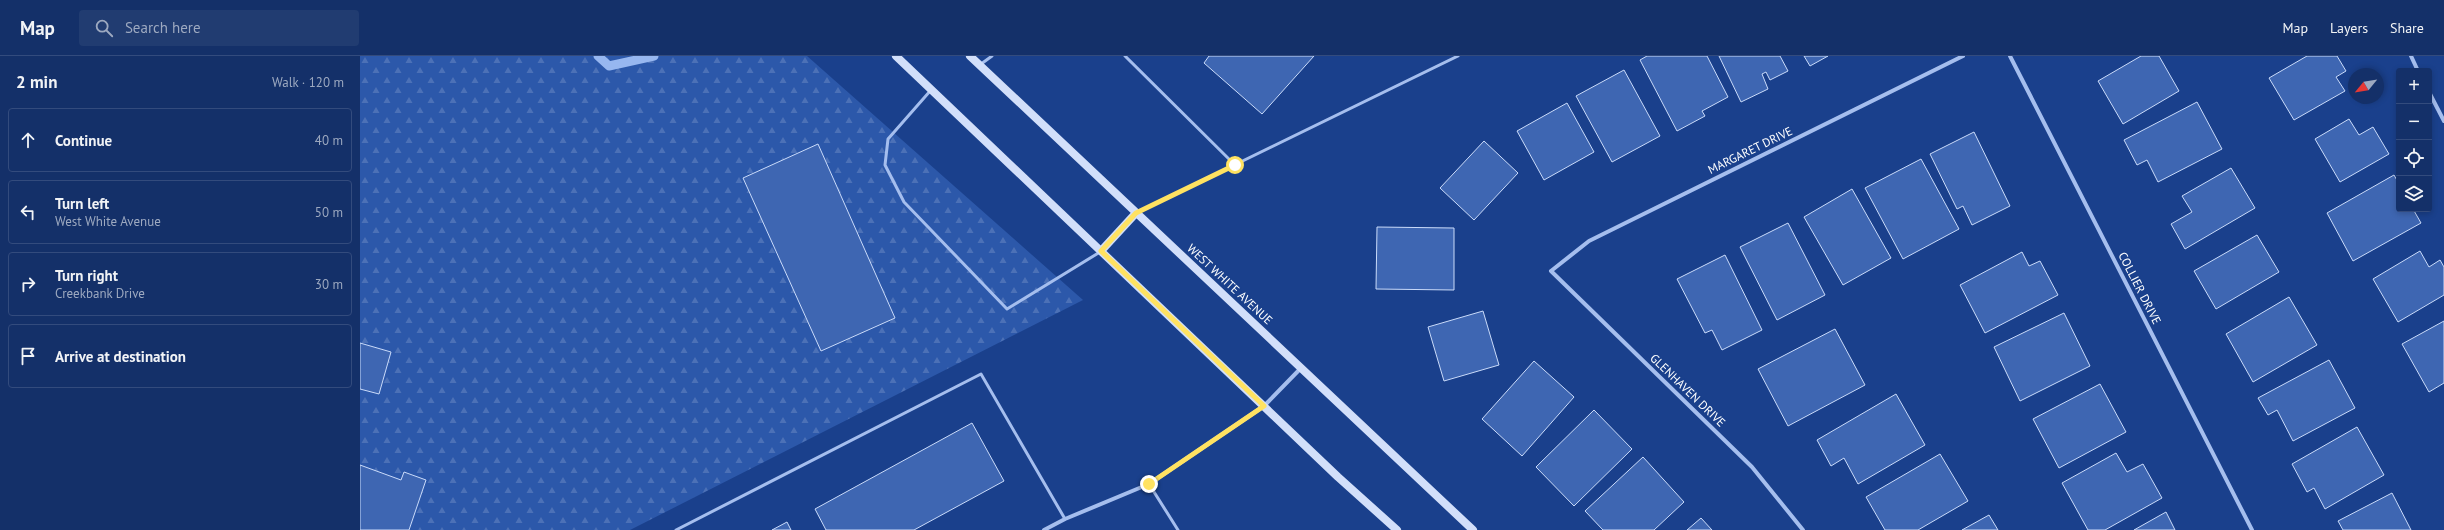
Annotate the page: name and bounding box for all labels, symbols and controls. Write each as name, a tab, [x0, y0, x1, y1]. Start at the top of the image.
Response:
search box	[79, 10, 359, 46]
text: Map	[20, 16, 55, 40]
icon: search	[93, 17, 115, 39]
text: Search here	[125, 18, 201, 37]
text: Map	[2282, 19, 2308, 37]
text: Layers	[2330, 19, 2368, 37]
text: Share	[2390, 19, 2424, 37]
north arrow	[2348, 68, 2384, 104]
map controls	[2396, 68, 2432, 212]
button: +	[2396, 68, 2432, 104]
text: 2 min	[16, 71, 57, 93]
text: Walk · 120 m	[272, 74, 344, 91]
button: −	[2396, 104, 2432, 140]
street label: MARGARET DRIVE	[1705, 123, 1795, 177]
icon: ahead	[17, 129, 39, 151]
text: Continue	[55, 131, 112, 150]
text: 40 m	[315, 132, 343, 149]
button: locate	[2396, 140, 2432, 176]
route start	[1226, 156, 1244, 174]
button: layers	[2396, 176, 2432, 212]
text: Turn left	[55, 194, 109, 213]
icon: left	[17, 201, 39, 223]
text: 50 m	[315, 204, 343, 221]
text: West White Avenue	[55, 213, 161, 230]
street label: WEST WHITE AVENUE	[1184, 241, 1276, 327]
street label: COLLIER DRIVE	[2115, 249, 2165, 327]
text: Turn right	[55, 266, 118, 285]
icon: right	[17, 273, 39, 295]
text: 30 m	[315, 276, 343, 293]
text: Creekbank Drive	[55, 285, 145, 302]
icon: arrive	[17, 345, 39, 367]
text: Arrive at destination	[55, 347, 186, 366]
street label: GLENHAVEN DRIVE	[1647, 350, 1729, 430]
route end	[1140, 475, 1158, 493]

